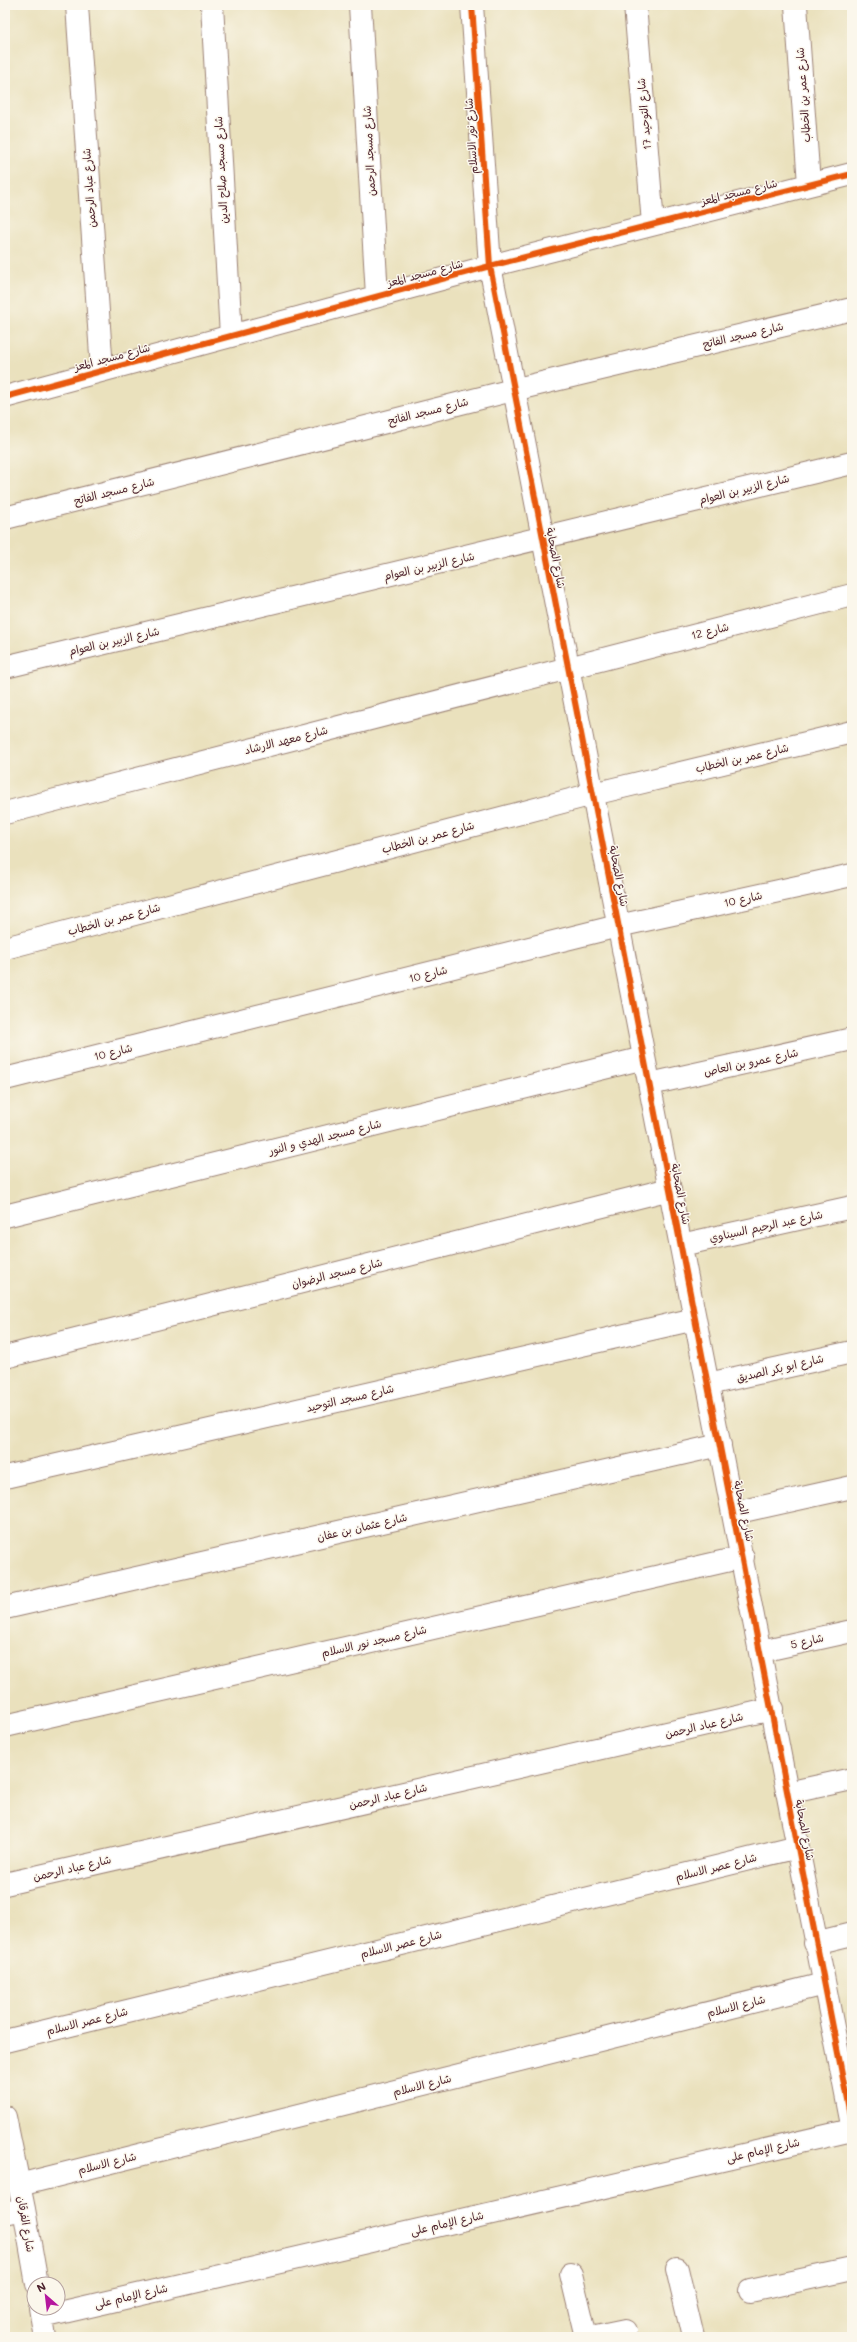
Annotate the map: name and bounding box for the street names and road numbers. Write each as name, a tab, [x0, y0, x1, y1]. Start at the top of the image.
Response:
street label: شارع عمر بن الخطاب	[792, 47, 815, 143]
street label: شارع التوحيد 17	[633, 77, 656, 151]
street label: شارع نور الاسلام	[460, 97, 483, 174]
street label: شارع مسجد الرحمن	[359, 105, 380, 197]
street label: شارع مسجد صلاح الدين	[210, 116, 233, 224]
street label: شارع عباد الرحمن	[78, 148, 101, 228]
street label: شارع مسجد المعز	[698, 175, 779, 210]
street label: شارع مسجد المعز	[384, 255, 465, 292]
street label: شارع مسجد الفاتح	[701, 318, 785, 353]
street label: شارع مسجد المعز	[71, 339, 152, 376]
street label: شارع مسجد الفاتح	[386, 393, 470, 430]
street label: شارع الزبير بن العوام	[697, 470, 791, 509]
street label: شارع مسجد الفاتح	[72, 473, 156, 510]
street label: شارع الصحابة	[541, 526, 570, 590]
street label: شارع الزبير بن العوام	[382, 548, 476, 585]
street label: شارع 12	[689, 619, 731, 644]
street label: شارع الزبير بن العوام	[67, 623, 161, 660]
street label: شارع معهد الارشاد	[243, 722, 330, 759]
street label: شارع عمر بن الخطاب	[694, 739, 790, 777]
street label: شارع عمر بن الخطاب	[380, 817, 476, 858]
street label: شارع الصحابة	[604, 844, 633, 908]
street label: شارع 10	[722, 887, 764, 912]
street label: شارع عمر بن الخطاب	[66, 899, 162, 940]
street label: شارع 10	[407, 962, 449, 987]
street label: شارع 10	[92, 1040, 134, 1065]
street label: شارع عمرو بن العاص	[702, 1044, 800, 1081]
street label: شارع مسجد الهدي و النور	[266, 1115, 383, 1160]
street label: شارع الصحابة	[666, 1162, 695, 1226]
street label: شارع عبد الرحيم السيناوي	[708, 1206, 824, 1247]
street label: شارع مسجد الرضوان	[290, 1254, 384, 1293]
street label: شارع ابو بكر الصديق	[735, 1350, 825, 1387]
street label: شارع مسجد التوحيد	[305, 1380, 396, 1417]
street label: شارع الصحابة	[729, 1479, 758, 1543]
street label: شارع عثمان بن عفان	[315, 1509, 409, 1546]
street label: شارع مسجد نور الاسلام	[320, 1621, 429, 1662]
street label: شارع 5	[789, 1629, 825, 1654]
street label: شارع عباد الرحمن	[663, 1708, 745, 1743]
street label: شارع عباد الرحمن	[347, 1779, 429, 1814]
street label: شارع الصحابة	[790, 1798, 819, 1862]
street label: شارع عصر الاسلام	[674, 1849, 759, 1886]
street label: شارع عباد الرحمن	[31, 1851, 113, 1886]
street label: شارع عصر الاسلام	[359, 1926, 444, 1963]
street label: شارع الاسلام	[705, 1991, 767, 2022]
street label: شارع عصر الاسلام	[45, 2003, 130, 2040]
street label: شارع الاسلام	[391, 2070, 453, 2101]
street label: شارع الإمام على	[725, 2134, 801, 2167]
street label: شارع الاسلام	[76, 2148, 138, 2179]
street label: شارع الفرقان	[12, 2195, 39, 2253]
street label: شارع الإمام على	[409, 2207, 485, 2240]
street label: شارع الإمام على	[93, 2280, 169, 2313]

